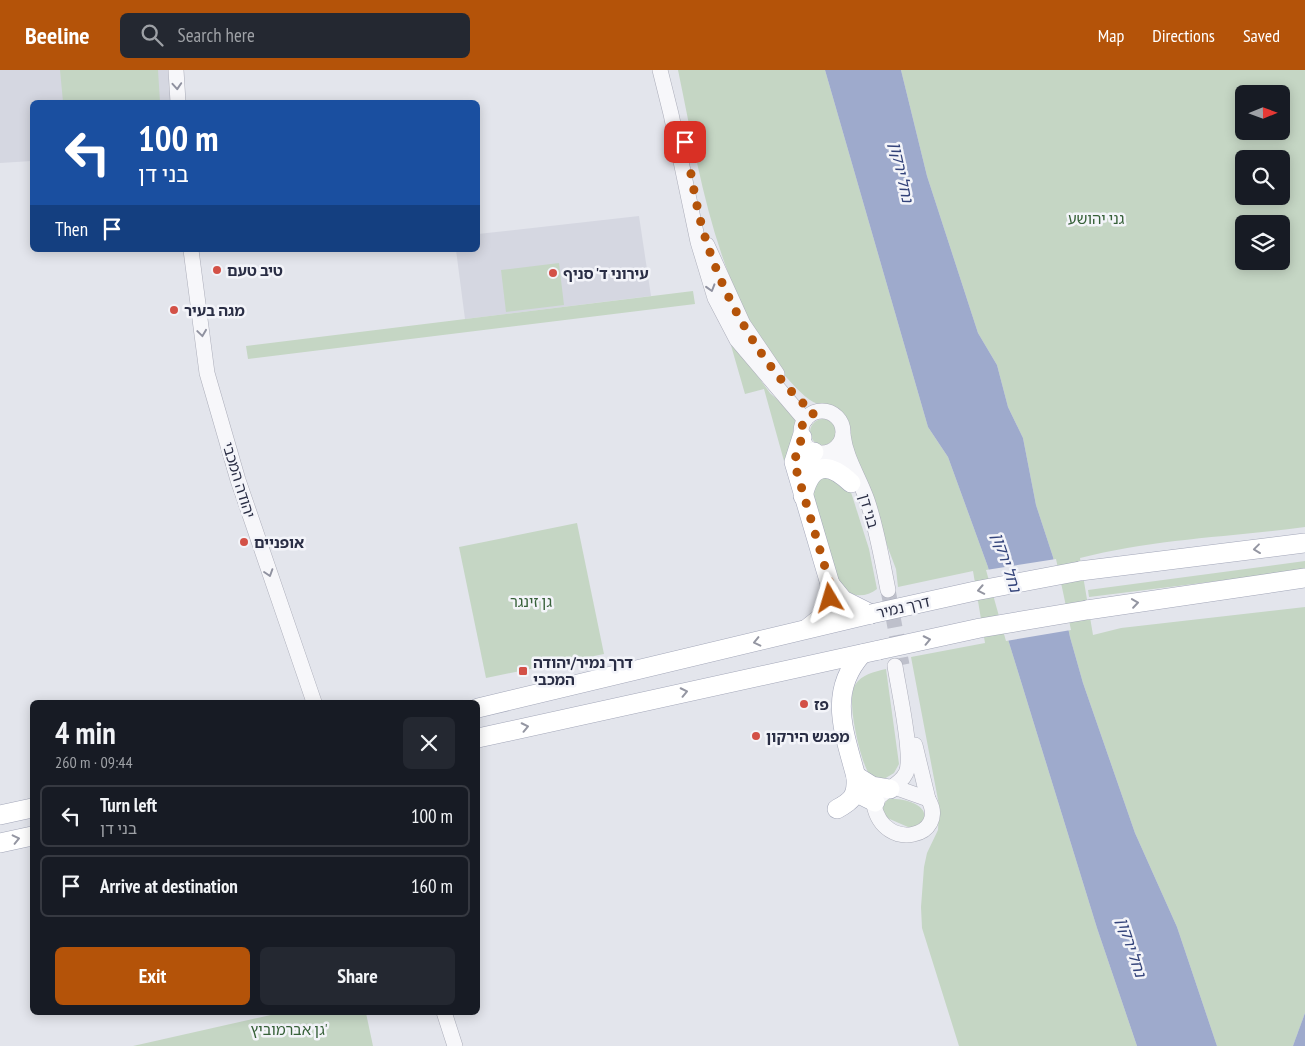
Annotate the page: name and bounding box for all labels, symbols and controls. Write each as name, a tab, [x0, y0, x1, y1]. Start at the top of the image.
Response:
search box	[120, 13, 470, 58]
text: Beeline	[25, 20, 90, 51]
icon: search	[138, 21, 166, 49]
text: Search here	[178, 23, 255, 47]
text: Map	[1098, 24, 1124, 47]
text: Directions	[1152, 24, 1215, 47]
text: Saved	[1243, 24, 1280, 47]
one-way arrow	[171, 83, 182, 91]
north arrow	[1235, 85, 1290, 140]
map controls	[1235, 85, 1290, 270]
text: 100 m	[138, 115, 219, 161]
icon: left	[55, 120, 120, 185]
pin	[664, 121, 706, 163]
icon: arrive	[671, 128, 699, 156]
water label: נחל ירקון	[886, 140, 918, 205]
button: search	[1235, 150, 1290, 205]
text: בני דן	[138, 160, 189, 188]
park label: גני יהושע	[1068, 209, 1125, 228]
icon: arrive	[98, 215, 126, 243]
button: layers	[1235, 215, 1290, 270]
text: Then	[55, 217, 88, 241]
place label: טיב טעם	[227, 261, 283, 280]
marker: טיב טעם	[211, 264, 223, 276]
place label: עירוני ד' סניף	[563, 264, 649, 283]
marker: עירוני ד' סניף	[547, 267, 559, 279]
one-way arrow	[706, 283, 716, 291]
place label: מגה בעיר	[184, 301, 245, 320]
marker: מגה בעיר	[168, 304, 180, 316]
one-way arrow	[196, 329, 207, 337]
street label: יהודה המכבי	[218, 440, 260, 520]
street label: בני דן	[855, 492, 883, 531]
water label: נחל ירקון	[988, 530, 1026, 595]
place label: אופניים	[254, 533, 304, 552]
marker: אופניים	[238, 536, 250, 548]
one-way arrow	[1252, 543, 1260, 554]
one-way arrow	[263, 569, 273, 577]
position arrow	[803, 571, 855, 623]
one-way arrow	[976, 584, 985, 594]
park label: גן זינגר	[510, 592, 553, 611]
street label: דרך נמיר	[874, 592, 932, 622]
one-way arrow	[1131, 598, 1140, 608]
one-way arrow	[922, 635, 931, 645]
one-way arrow	[753, 636, 762, 647]
place label: דרך נמיר/יהודה המכבי	[533, 653, 633, 689]
marker: דרך נמיר/יהודה המכבי	[517, 665, 529, 677]
one-way arrow	[679, 687, 688, 698]
place label: פז	[814, 695, 829, 714]
marker: פז	[798, 698, 810, 710]
text: 4 min	[55, 713, 116, 752]
button: close	[403, 717, 455, 769]
one-way arrow	[521, 722, 530, 733]
place label: מפגש הירקון	[766, 727, 850, 746]
marker: מפגש הירקון	[750, 730, 762, 742]
text: 260 m · 09:44	[55, 752, 133, 772]
text: Turn left	[100, 793, 157, 817]
icon: left	[57, 802, 85, 830]
text: 100 m	[411, 804, 453, 828]
text: בני דן	[100, 818, 137, 838]
one-way arrow	[12, 835, 21, 845]
icon: arrive	[57, 872, 85, 900]
text: Arrive at destination	[100, 874, 238, 898]
text: 160 m	[411, 874, 453, 898]
water label: נחל ירקון	[1113, 915, 1151, 980]
button: Exit	[55, 947, 250, 1005]
button: Share	[260, 947, 455, 1005]
park label: גן אברמוביץ'	[250, 1020, 328, 1039]

